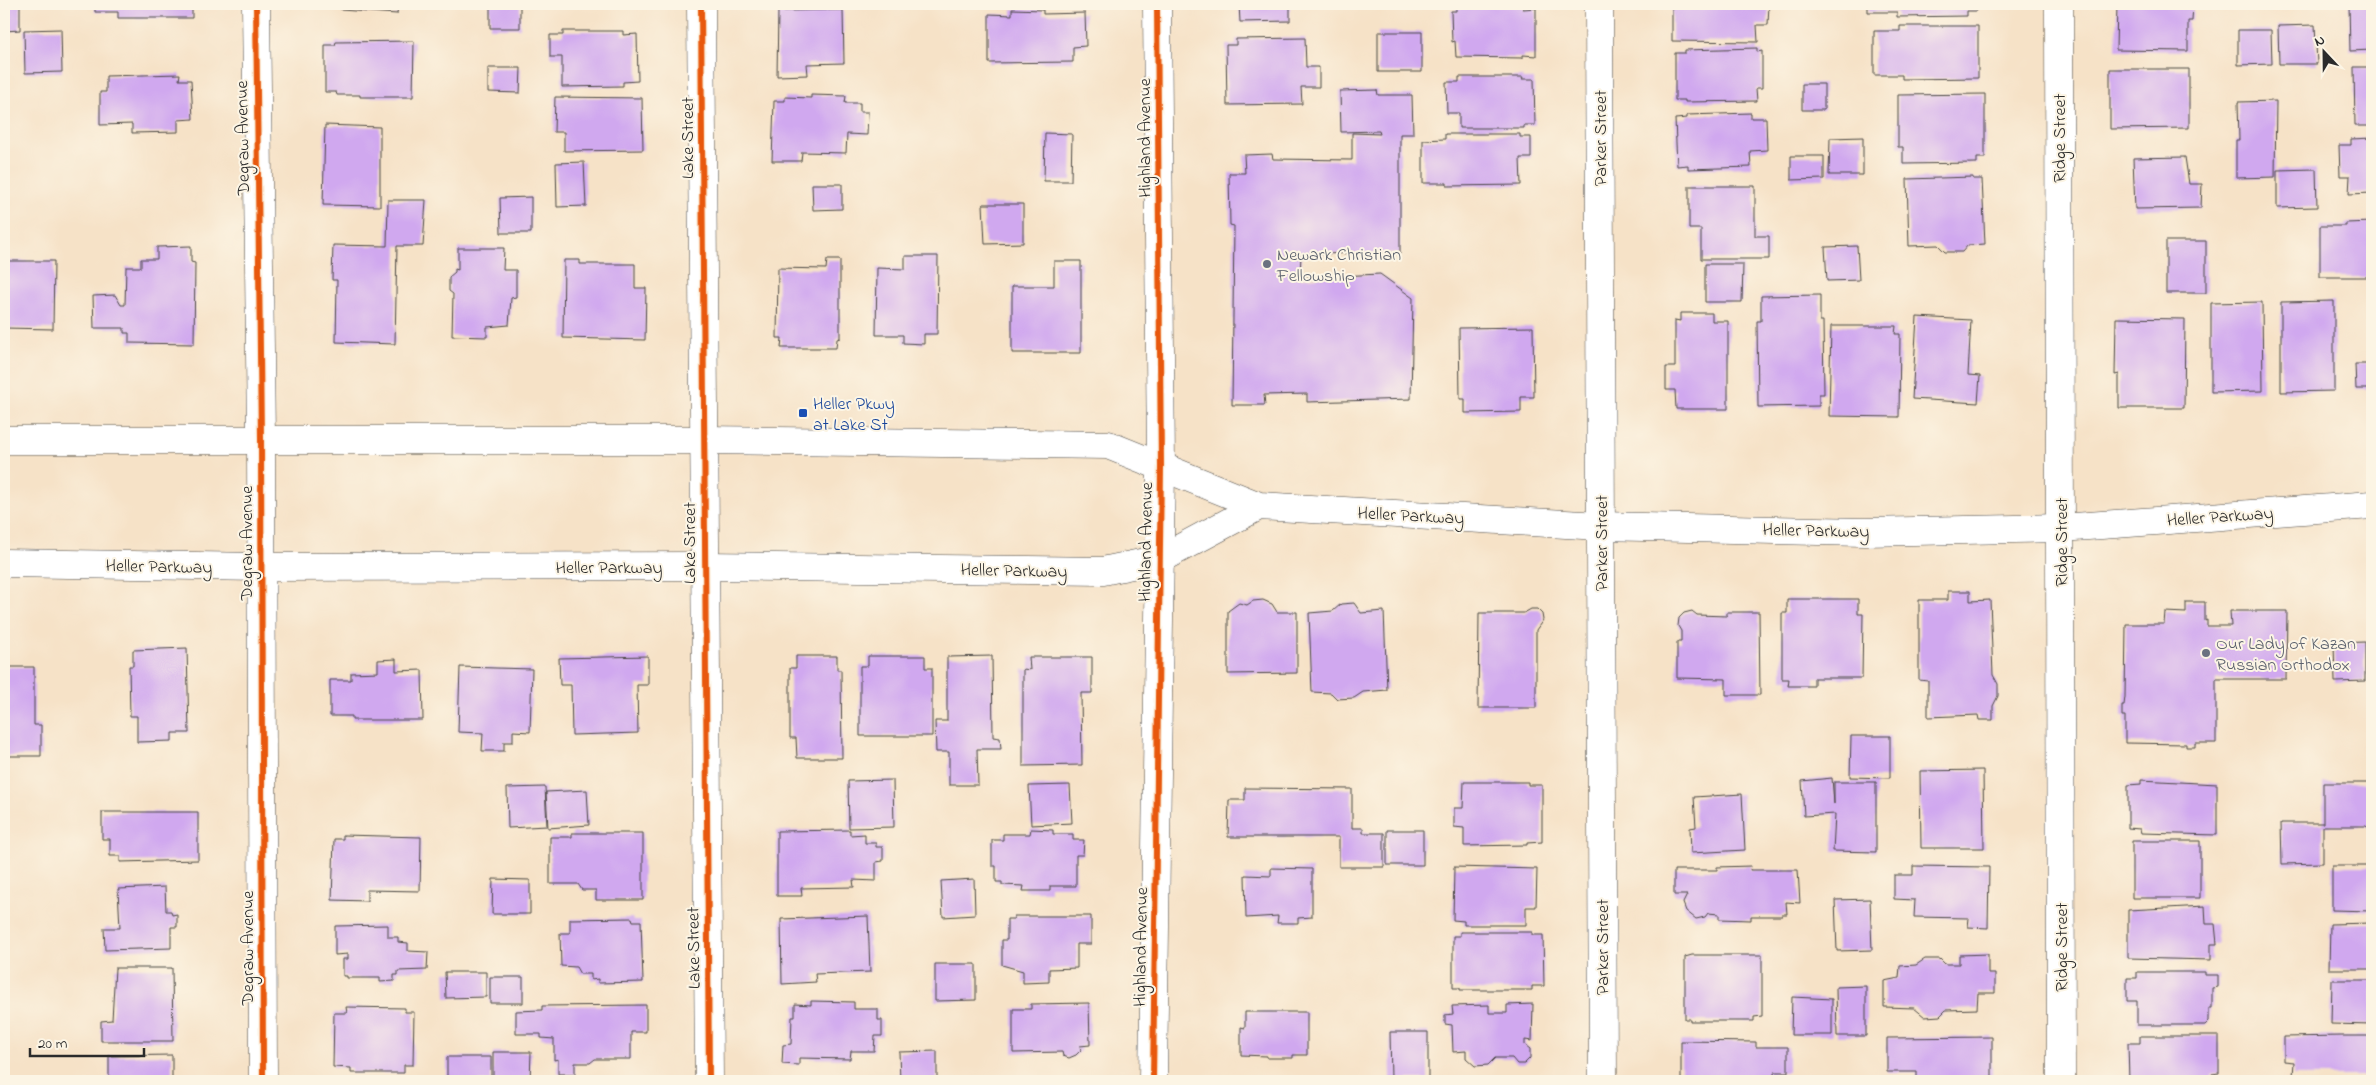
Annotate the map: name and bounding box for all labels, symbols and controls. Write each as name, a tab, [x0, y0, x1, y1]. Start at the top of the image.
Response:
north arrow	[2298, 28, 2348, 78]
text: N	[2311, 30, 2328, 53]
street label: Highland Avenue	[1133, 77, 1160, 198]
street label: Degraw Avenue	[230, 79, 259, 197]
street label: Parker Street	[1589, 90, 1615, 186]
street label: Ridge Street	[2048, 93, 2075, 183]
street label: Lake Street	[676, 97, 702, 179]
place label: Newark Christian Fellowship	[1276, 243, 1401, 290]
marker: Newark Christian Fellowship	[1261, 258, 1273, 270]
place label: Heller Pkwy at Lake St	[813, 392, 895, 439]
marker: Heller Pkwy at Lake St	[797, 407, 809, 419]
street label: Highland Avenue	[1133, 481, 1162, 602]
street label: Degraw Avenue	[235, 485, 262, 601]
street label: Parker Street	[1590, 495, 1616, 591]
street label: Ridge Street	[2050, 497, 2077, 587]
street label: Heller Parkway	[1357, 501, 1465, 533]
street label: Heller Parkway	[2166, 501, 2274, 535]
street label: Lake Street	[678, 502, 704, 584]
street label: Heller Parkway	[1762, 518, 1870, 546]
street label: Heller Parkway	[105, 554, 213, 582]
street label: Heller Parkway	[556, 556, 662, 582]
street label: Heller Parkway	[960, 558, 1068, 586]
place label: Our Lady of Kazan Russian Orthodox	[2216, 632, 2356, 679]
marker: Our Lady of Kazan Russian Orthodox	[2200, 647, 2212, 659]
street label: Highland Avenue	[1128, 886, 1157, 1007]
street label: Degraw Avenue	[236, 890, 263, 1006]
street label: Parker Street	[1591, 899, 1617, 995]
street label: Ridge Street	[2050, 902, 2077, 992]
street label: Lake Street	[681, 907, 709, 989]
scale bar	[30, 1025, 144, 1057]
text: 20 m	[38, 1033, 68, 1055]

